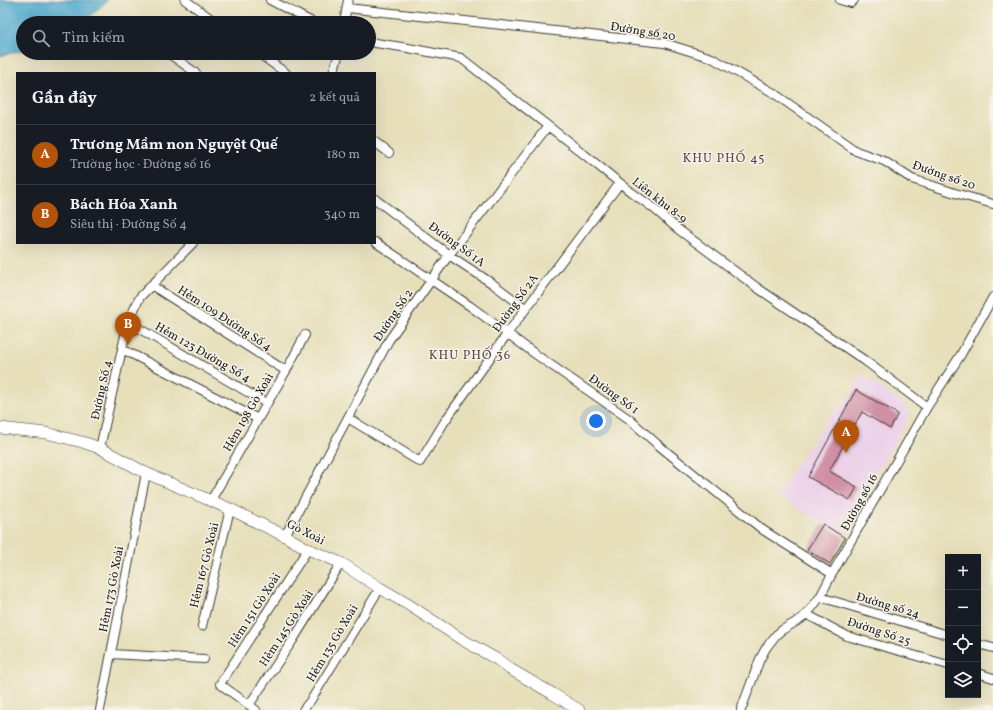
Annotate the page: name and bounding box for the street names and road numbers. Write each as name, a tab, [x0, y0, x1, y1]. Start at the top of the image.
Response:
street label: Đường số 20	[609, 19, 677, 45]
street label: Đường số 20	[910, 158, 977, 194]
street label: Liên khu 8-9	[629, 174, 690, 227]
street label: Đường Số 1A	[425, 219, 489, 271]
street label: Đường Số 2A	[489, 271, 543, 336]
street label: Hẻm 109 Đường Số 4	[174, 282, 275, 355]
street label: Đường Số 2	[370, 286, 417, 345]
street label: Hẻm 123 Đường Số 4	[152, 319, 253, 387]
street label: Đường Số 4	[88, 359, 116, 422]
street label: Hẻm 198 Gò Xoài	[220, 370, 278, 455]
street label: Đường Số 1	[585, 371, 642, 418]
street label: Đường số 16	[838, 471, 882, 534]
street label: Gò Xoài	[284, 516, 328, 549]
street label: Hẻm 167 Gò Xoài	[187, 520, 223, 610]
street label: Hẻm 173 Gò Xoài	[96, 544, 128, 634]
street label: Hẻm 151 Gò Xoài	[225, 570, 285, 651]
street label: Hẻm 145 Gò Xoài	[256, 587, 318, 670]
street label: Đường số 24	[854, 589, 921, 623]
street label: Hẻm 135 Gò Xoài	[303, 601, 362, 685]
street label: Đường Số 25	[845, 614, 913, 650]

